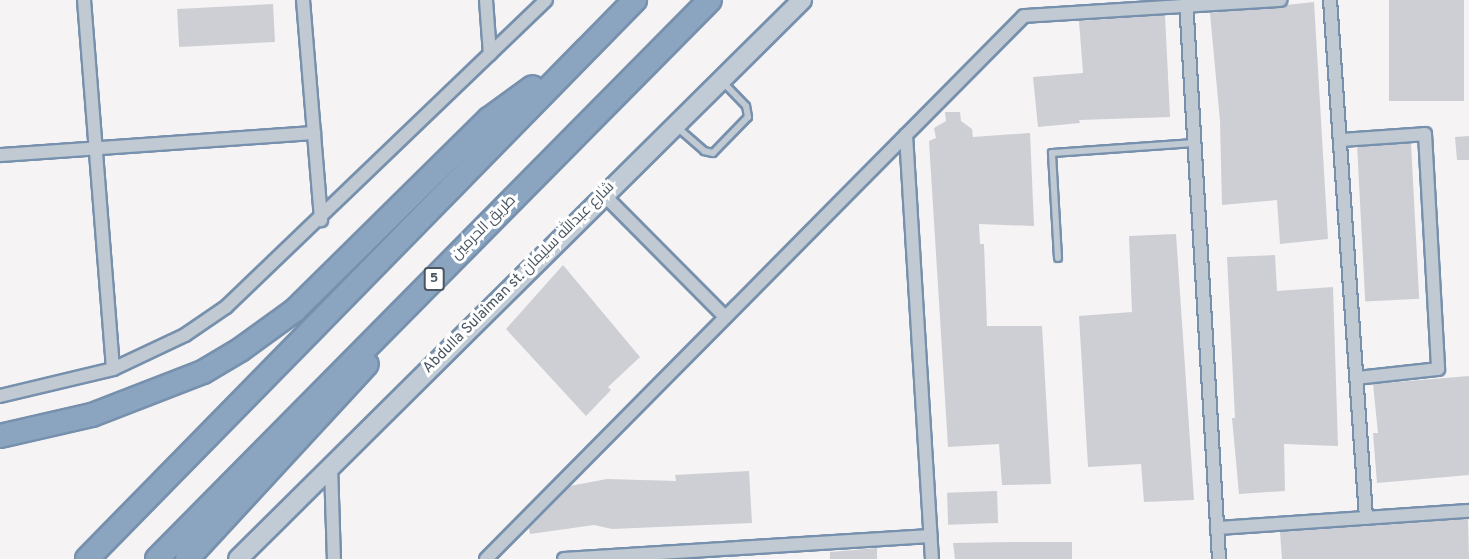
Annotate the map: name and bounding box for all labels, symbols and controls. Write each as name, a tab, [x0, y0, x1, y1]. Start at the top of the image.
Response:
street label: Abdulla Sulaiman st. شارع عبدالله سليمان	[420, 179, 618, 377]
street label: طريق الحرمين	[448, 192, 520, 264]
road number: 5	[424, 268, 444, 290]

